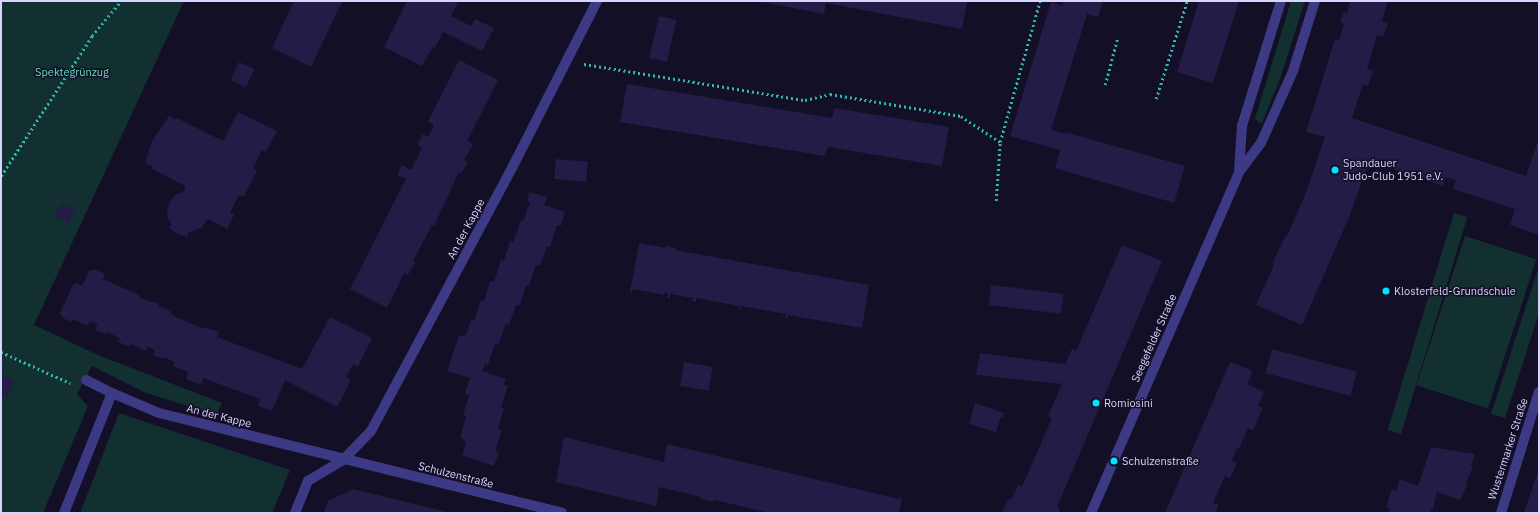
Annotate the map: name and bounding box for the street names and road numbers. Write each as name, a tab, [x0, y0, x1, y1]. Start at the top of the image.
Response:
street label: An der Kappe	[445, 197, 487, 261]
street label: Seegefelder Straße	[1129, 292, 1179, 384]
street label: Wustermarker Straße	[1485, 396, 1531, 502]
street label: An der Kappe	[185, 402, 253, 430]
street label: Schulzenstraße	[417, 459, 495, 491]

